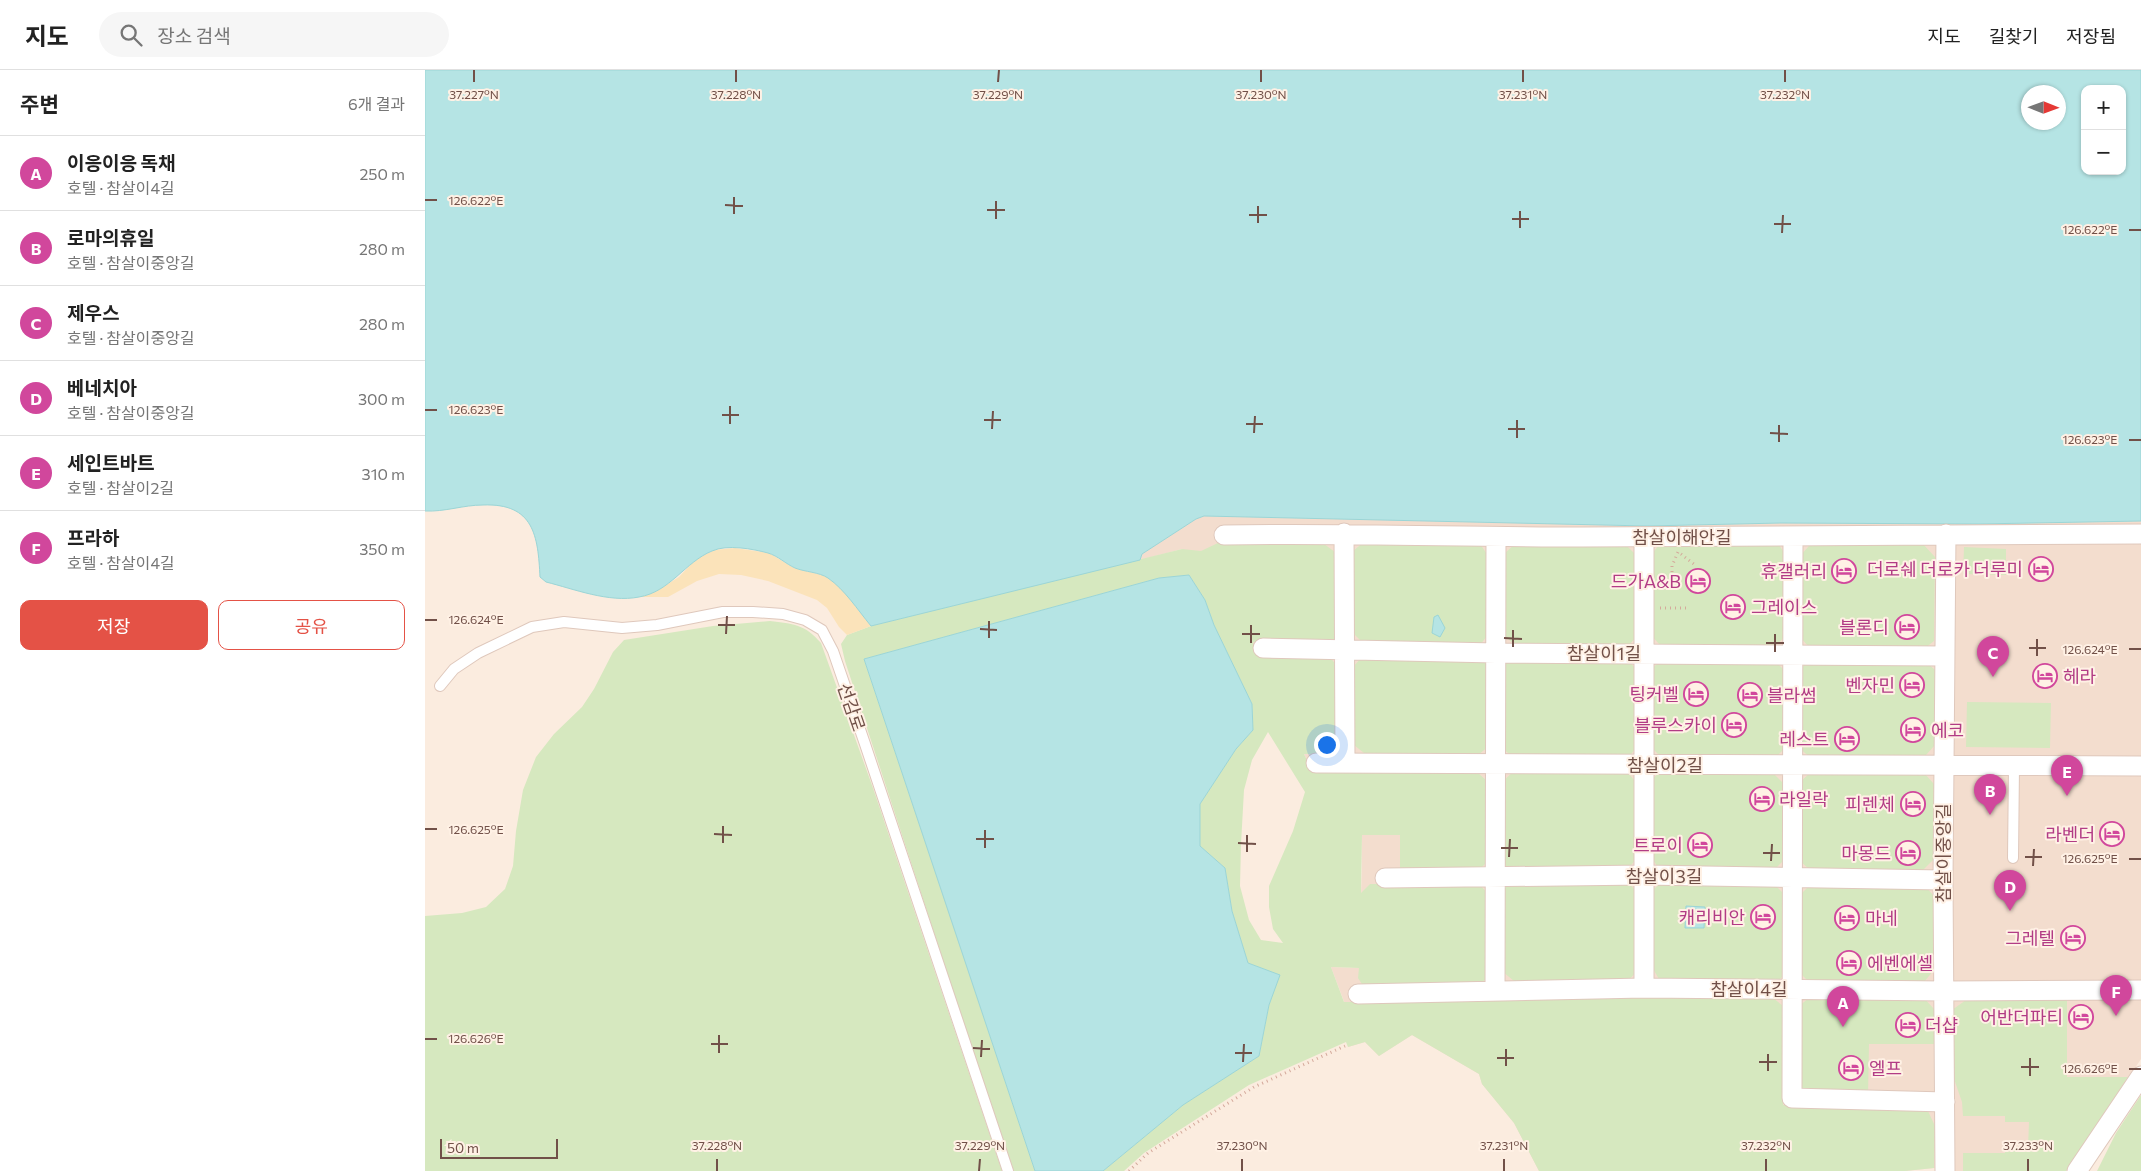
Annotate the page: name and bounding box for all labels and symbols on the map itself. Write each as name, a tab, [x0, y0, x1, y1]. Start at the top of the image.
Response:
north arrow	[2021, 85, 2066, 130]
text: 37.227°N	[449, 87, 499, 101]
text: 37.228°N	[711, 87, 761, 101]
text: 37.229°N	[973, 87, 1023, 101]
text: 37.230°N	[1235, 87, 1287, 101]
text: 37.231°N	[1499, 87, 1547, 101]
text: 37.232°N	[1760, 87, 1810, 101]
text: 126.622°E	[449, 193, 503, 207]
text: 126.622°E	[2063, 222, 2117, 236]
text: 126.623°E	[449, 402, 503, 416]
text: 126.623°E	[2063, 432, 2117, 446]
street label: 참살이해안길	[1632, 526, 1732, 548]
hotel icon: 더로쉐 더로카 더루미	[2028, 556, 2054, 582]
hotel icon: 휴갤러리	[1831, 558, 1857, 584]
place label: 더로쉐 더로카 더루미	[1867, 558, 2023, 580]
place label: 휴갤러리	[1761, 560, 1827, 582]
hotel icon: 드가A&B	[1685, 568, 1711, 594]
place label: 드가A&B	[1611, 570, 1681, 592]
hotel icon: 그레이스	[1720, 594, 1746, 620]
place label: 그레이스	[1751, 596, 1817, 618]
text: 126.624°E	[448, 612, 504, 626]
hotel icon: 블론디	[1894, 614, 1920, 640]
place label: 블론디	[1839, 616, 1889, 638]
pin: C	[1977, 636, 2009, 677]
street label: 참살이1길	[1567, 642, 1641, 664]
text: 126.624°E	[2062, 642, 2118, 656]
hotel icon: 헤라	[2032, 663, 2058, 689]
place label: 헤라	[2063, 665, 2097, 687]
hotel icon: 벤자민	[1899, 672, 1925, 698]
place label: 벤자민	[1845, 674, 1895, 696]
street label: 선감로	[834, 680, 870, 734]
hotel icon: 팅커벨	[1683, 681, 1709, 707]
hotel icon: 블라썸	[1737, 682, 1763, 708]
place label: 팅커벨	[1629, 683, 1679, 705]
place label: 블라썸	[1767, 684, 1817, 706]
hotel icon: 블루스카이	[1721, 712, 1747, 738]
place label: 블루스카이	[1634, 714, 1717, 736]
hotel icon: 에코	[1900, 717, 1926, 743]
place label: 에코	[1931, 719, 1964, 741]
hotel icon: 레스트	[1834, 726, 1860, 752]
place label: 레스트	[1779, 728, 1829, 750]
your location	[1314, 732, 1340, 758]
street label: 참살이2길	[1627, 754, 1703, 776]
pin: E	[2051, 755, 2083, 796]
pin: B	[1974, 774, 2006, 815]
hotel icon: 라일락	[1749, 786, 1775, 812]
place label: 라일락	[1779, 788, 1829, 810]
hotel icon: 피렌체	[1900, 791, 1926, 817]
place label: 피렌체	[1845, 793, 1895, 815]
street label: 참살이중앙길	[1932, 803, 1954, 903]
hotel icon: 라벤더	[2099, 821, 2125, 847]
text: 126.625°E	[448, 822, 504, 836]
place label: 라벤더	[2045, 823, 2095, 845]
hotel icon: 트로이	[1687, 832, 1713, 858]
place label: 트로이	[1633, 834, 1683, 856]
hotel icon: 마몽드	[1895, 840, 1921, 866]
place label: 마몽드	[1841, 842, 1891, 864]
text: 126.625°E	[2062, 851, 2118, 865]
street label: 참살이3길	[1626, 865, 1702, 887]
pin: D	[1994, 870, 2026, 911]
hotel icon: 캐리비안	[1750, 904, 1776, 930]
hotel icon: 마네	[1834, 905, 1860, 931]
place label: 캐리비안	[1679, 906, 1745, 928]
place label: 마네	[1865, 907, 1898, 929]
hotel icon: 그레텔	[2060, 925, 2086, 951]
place label: 그레텔	[2005, 927, 2055, 949]
hotel icon: 에벤에셀	[1836, 950, 1862, 976]
place label: 에벤에셀	[1867, 952, 1933, 974]
pin: F	[2100, 975, 2132, 1016]
street label: 참살이4길	[1710, 978, 1788, 1000]
pin: A	[1827, 986, 1859, 1027]
hotel icon: 어반더파티	[2068, 1004, 2094, 1030]
place label: 어반더파티	[1980, 1006, 2063, 1028]
hotel icon: 더샵	[1895, 1012, 1921, 1038]
place label: 더샵	[1925, 1014, 1958, 1036]
text: 126.626°E	[448, 1031, 504, 1045]
hotel icon: 엘프	[1838, 1055, 1864, 1081]
place label: 엘프	[1869, 1057, 1902, 1079]
text: 126.626°E	[2062, 1061, 2118, 1075]
scale bar	[440, 1136, 557, 1159]
text: 37.228°N	[692, 1138, 742, 1152]
text: 37.229°N	[955, 1138, 1005, 1152]
text: 37.230°N	[1216, 1138, 1268, 1152]
text: 37.231°N	[1480, 1138, 1528, 1152]
text: 37.232°N	[1741, 1138, 1791, 1152]
text: 37.233°N	[2003, 1138, 2053, 1152]

